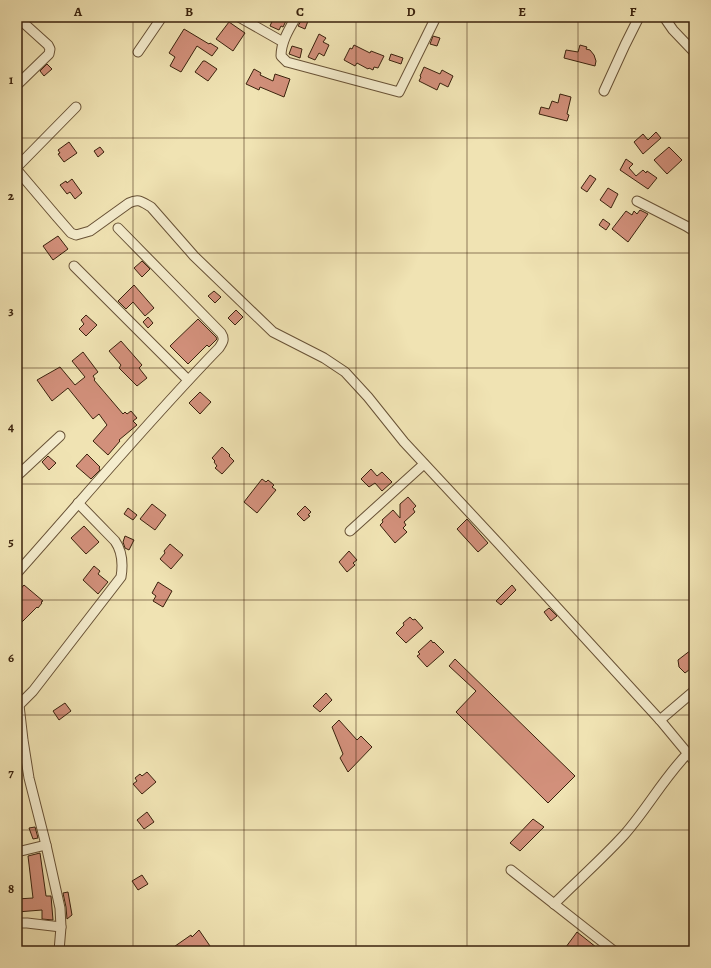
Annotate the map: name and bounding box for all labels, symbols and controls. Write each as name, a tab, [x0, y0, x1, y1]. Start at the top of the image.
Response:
text: A	[73, 3, 83, 20]
text: B	[185, 3, 193, 20]
text: C	[296, 3, 304, 20]
text: D	[406, 3, 416, 20]
text: E	[518, 3, 526, 20]
text: F	[630, 3, 637, 20]
text: 1	[9, 71, 14, 88]
text: 2	[8, 187, 15, 204]
text: 3	[8, 302, 14, 319]
text: 4	[8, 418, 14, 435]
text: 5	[8, 533, 14, 550]
text: 6	[8, 649, 14, 666]
text: 7	[8, 764, 14, 781]
text: 8	[8, 880, 14, 897]

